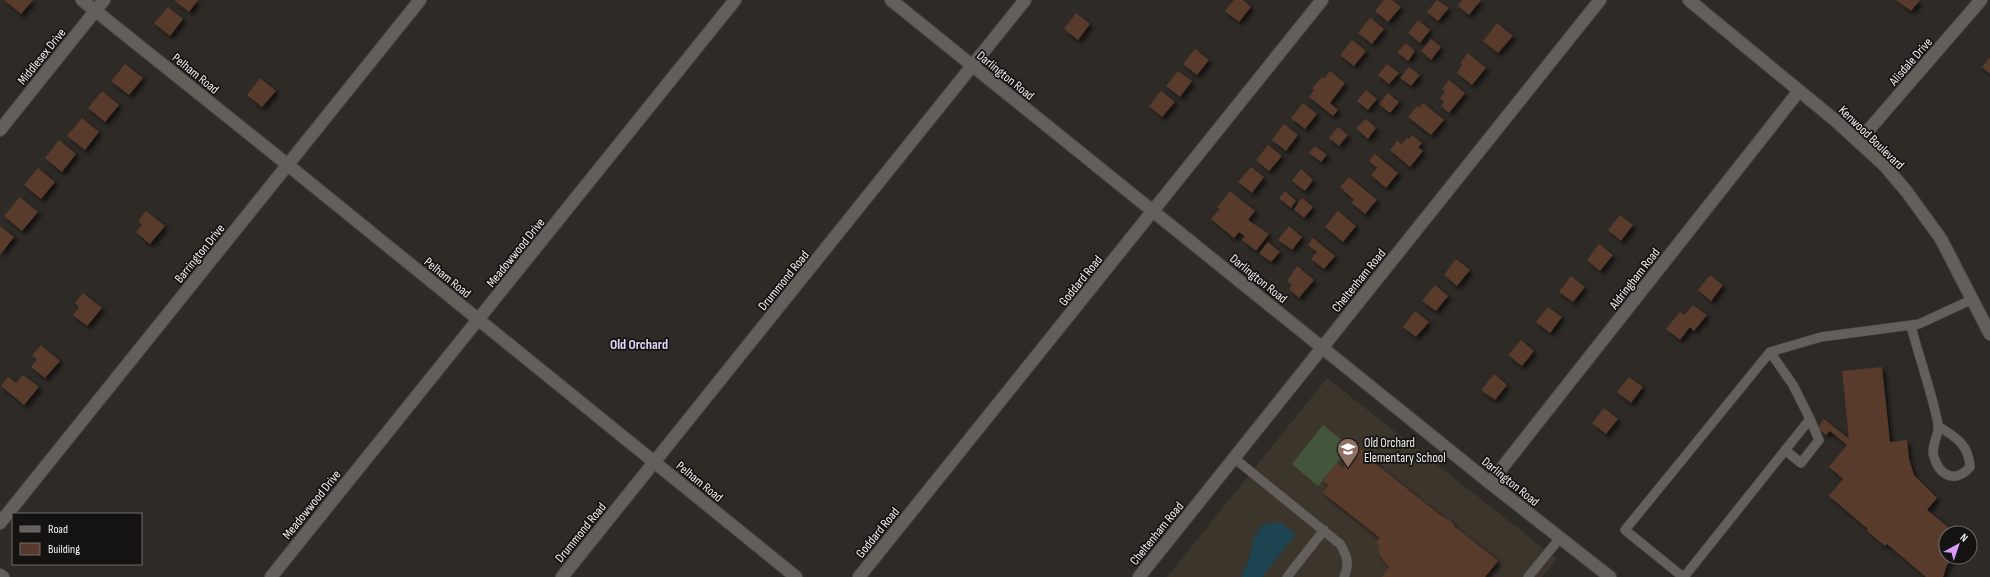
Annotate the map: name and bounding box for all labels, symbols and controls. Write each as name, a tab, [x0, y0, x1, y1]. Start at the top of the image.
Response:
street label: Middlesex Drive	[14, 25, 69, 88]
street label: Alisdale Drive	[1885, 34, 1936, 90]
street label: Darlington Road	[973, 48, 1037, 104]
street label: Pelham Road	[169, 50, 222, 98]
street label: Kenwood Boulevard	[1835, 102, 1907, 173]
street label: Meadowwood Drive	[483, 215, 549, 290]
street label: Barrington Drive	[171, 221, 228, 286]
street label: Aldringham Road	[1605, 245, 1664, 313]
street label: Cheltenham Road	[1328, 246, 1389, 316]
street label: Drummond Road	[755, 247, 813, 314]
street label: Darlington Road	[1226, 251, 1290, 307]
street label: Goddard Road	[1056, 252, 1106, 309]
street label: Pelham Road	[421, 254, 474, 302]
district label: Old Orchard	[610, 336, 668, 353]
place label: Old Orchard Elementary School	[1364, 435, 1446, 466]
school or university icon: Old Orchard Elementary School	[1335, 436, 1361, 469]
street label: Darlington Road	[1478, 454, 1542, 510]
street label: Pelham Road	[673, 458, 726, 506]
street label: Meadowwood Drive	[279, 467, 345, 542]
street label: Drummond Road	[552, 499, 610, 566]
street label: Cheltenham Road	[1126, 499, 1187, 569]
street label: Goddard Road	[853, 504, 903, 561]
legend	[12, 513, 142, 565]
text: Road	[48, 522, 68, 537]
north arrow	[1938, 525, 1978, 565]
text: N	[1958, 531, 1971, 545]
text: Building	[48, 542, 80, 557]

